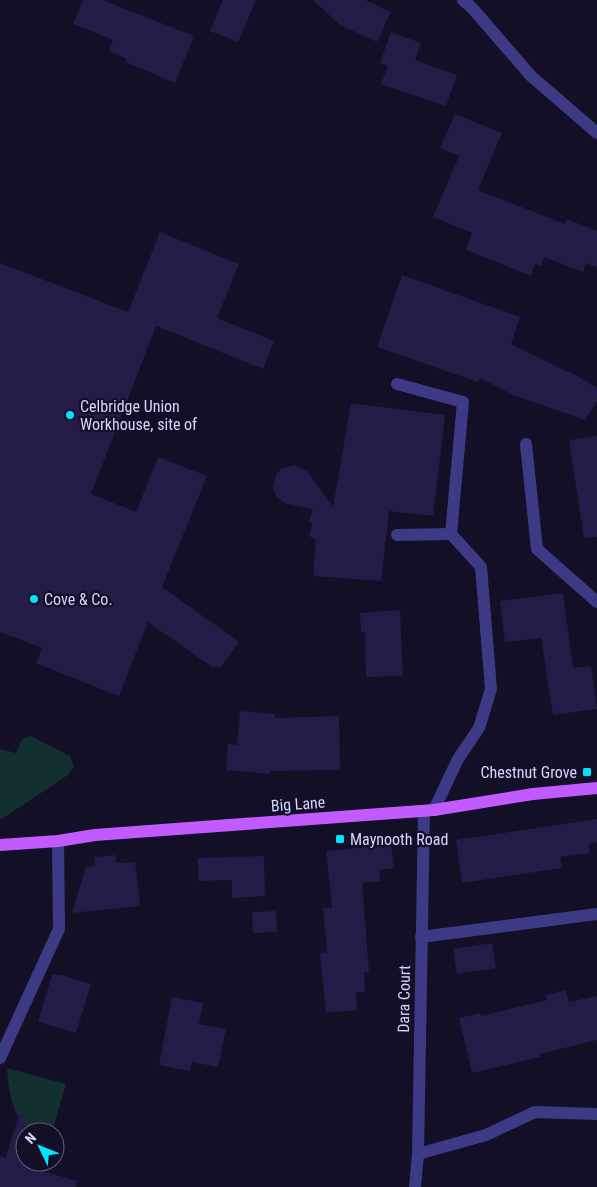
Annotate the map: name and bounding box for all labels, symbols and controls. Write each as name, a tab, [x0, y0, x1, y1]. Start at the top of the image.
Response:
place label: Celbridge Union Workhouse, site of	[80, 397, 197, 434]
marker: Celbridge Union Workhouse, site of	[64, 409, 76, 421]
place label: Cove & Co.	[44, 590, 113, 609]
marker: Cove & Co.	[28, 593, 40, 605]
place label: Chestnut Grove	[480, 763, 577, 782]
marker: Chestnut Grove	[581, 766, 593, 778]
street label: Big Lane	[270, 793, 326, 815]
place label: Maynooth Road	[350, 830, 448, 849]
marker: Maynooth Road	[334, 833, 346, 845]
street label: Dara Court	[394, 965, 414, 1033]
north arrow	[15, 1122, 65, 1172]
text: N	[22, 1130, 39, 1147]

